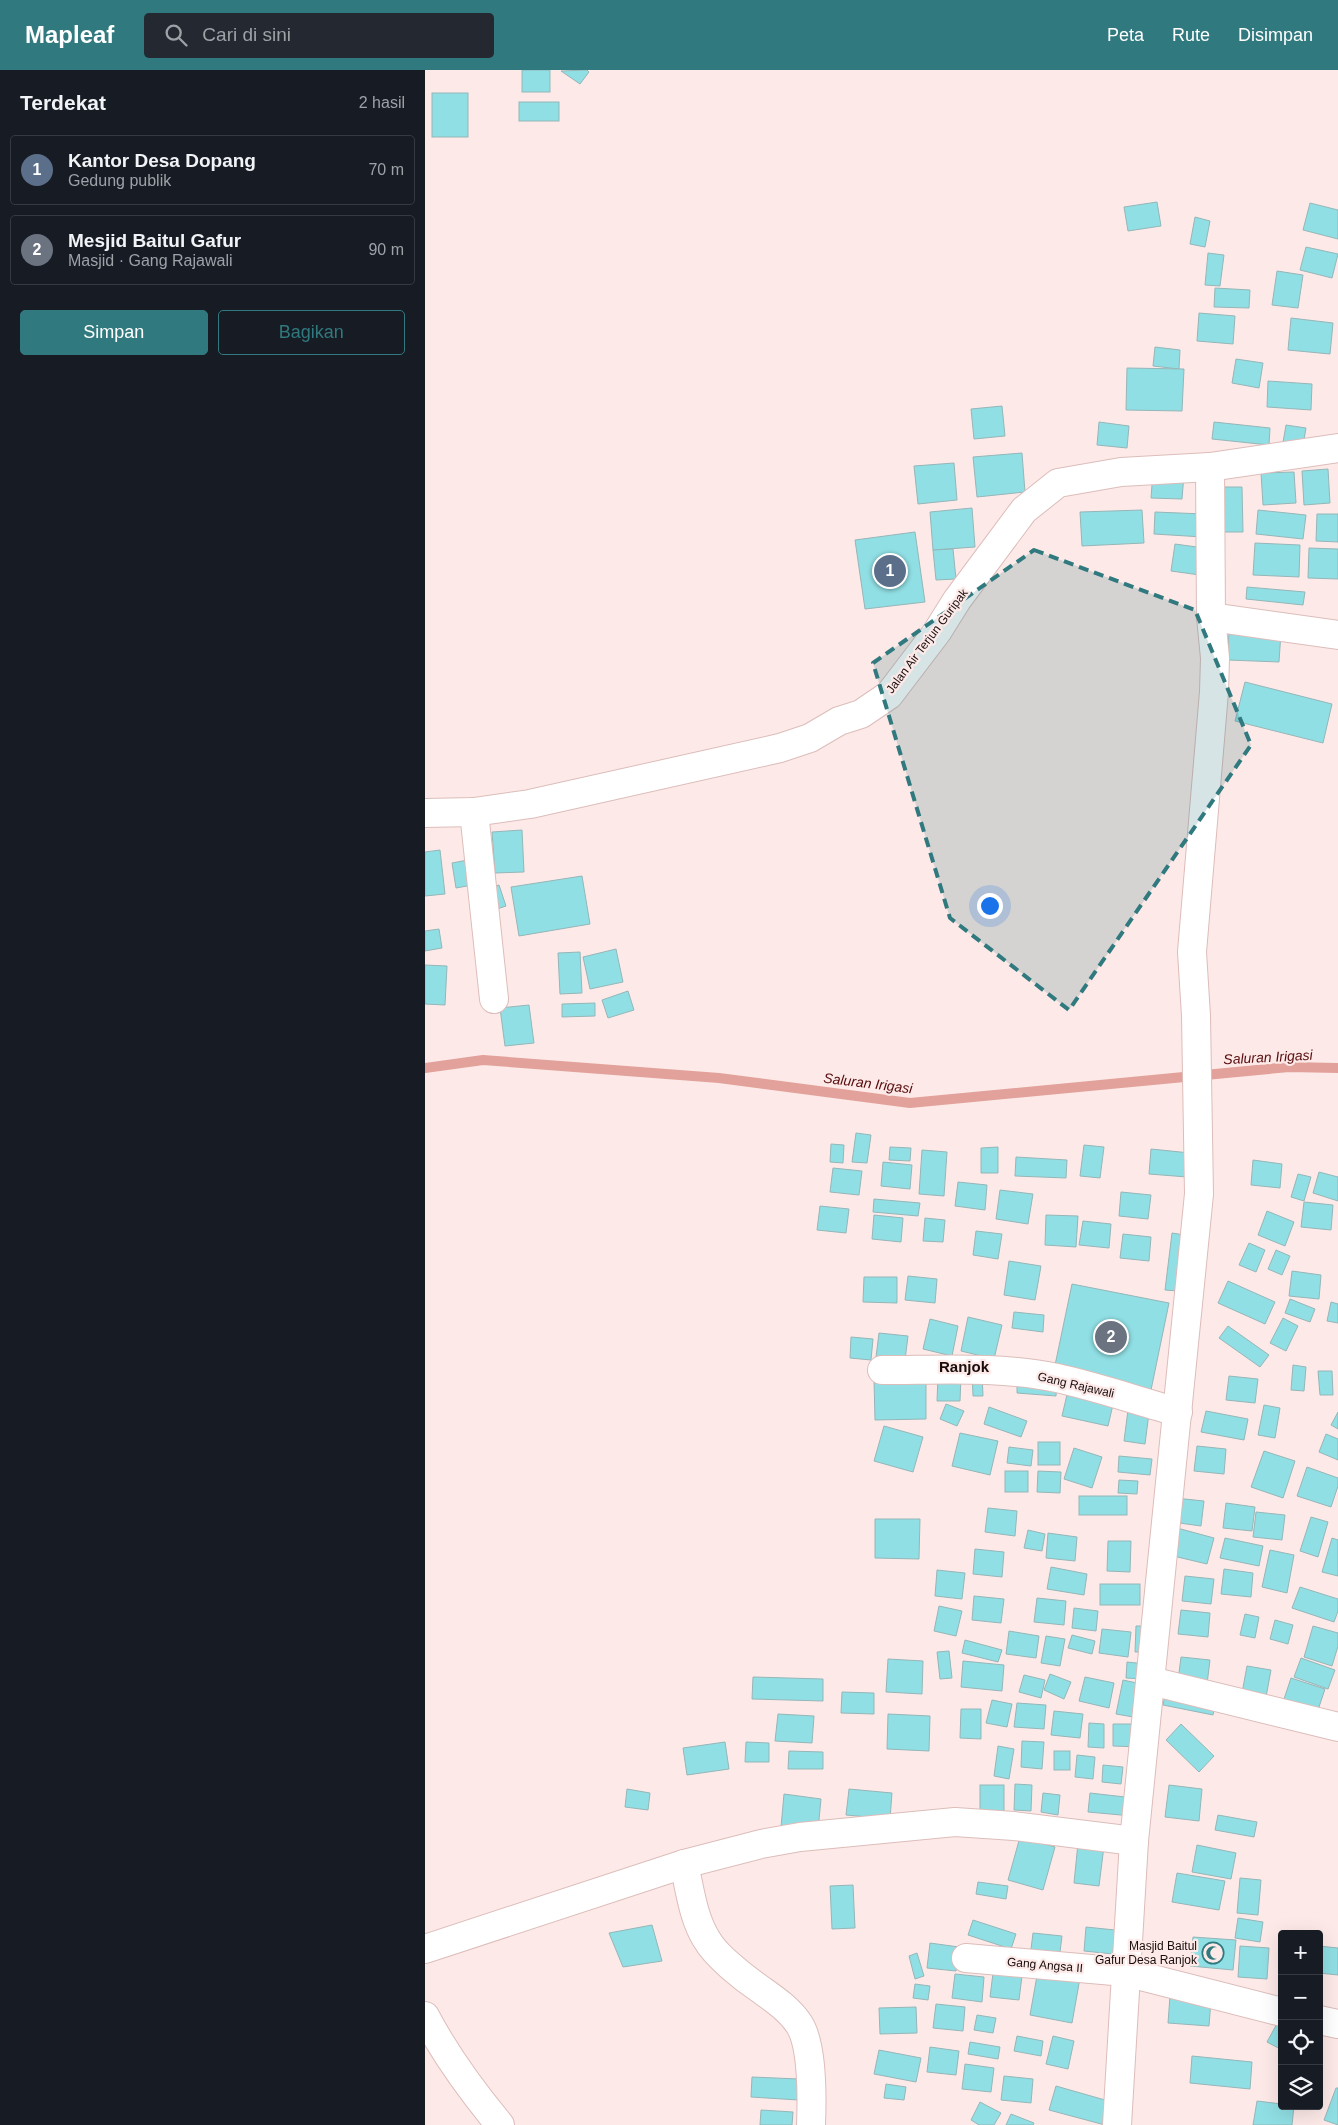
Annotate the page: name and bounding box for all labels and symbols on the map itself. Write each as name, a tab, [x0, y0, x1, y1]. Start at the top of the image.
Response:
pin: 1	[874, 552, 906, 590]
street label: Jalan Air Terjun Guripak	[883, 585, 971, 696]
your location	[977, 893, 1003, 919]
water label: Saluran Irigasi	[1223, 1047, 1314, 1067]
water label: Saluran Irigasi	[823, 1070, 914, 1097]
pin: 2	[1095, 1318, 1127, 1356]
district label: Ranjok	[939, 1358, 990, 1375]
street label: Gang Rajawali	[1036, 1369, 1116, 1401]
place label: Masjid Baitul Gafur Desa Ranjok	[1095, 1939, 1198, 1967]
mosque icon: Masjid Baitul Gafur Desa Ranjok	[1201, 1941, 1225, 1965]
street label: Gang Angsa II	[1007, 1955, 1083, 1975]

